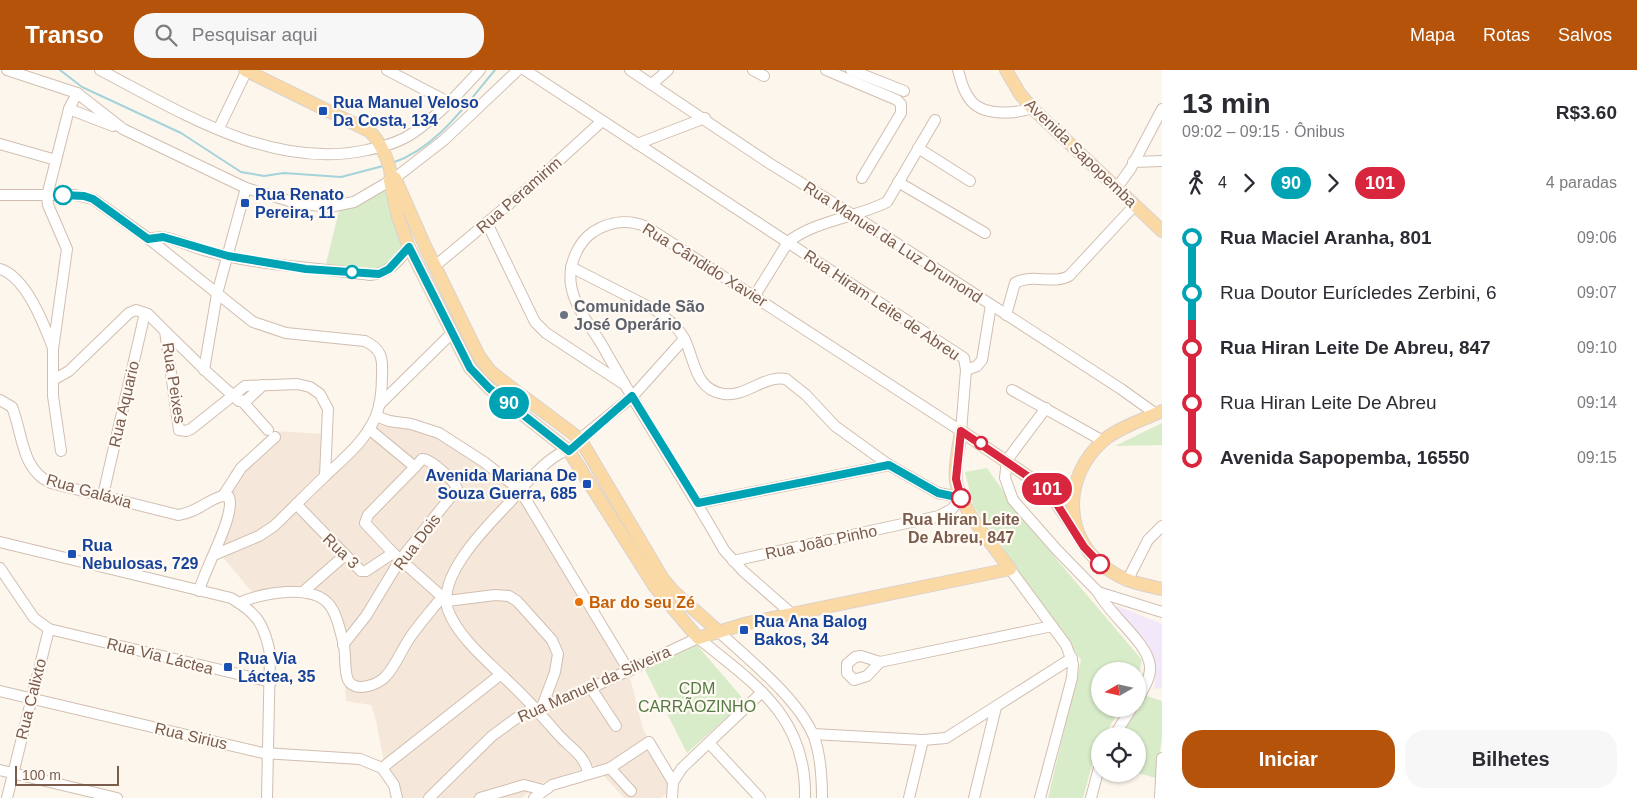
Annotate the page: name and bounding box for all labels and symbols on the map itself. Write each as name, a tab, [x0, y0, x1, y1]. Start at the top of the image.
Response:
place label: Rua Manuel Veloso Da Costa, 134	[333, 94, 479, 129]
street label: Avenida Sapopemba	[1022, 95, 1140, 211]
marker: Rua Manuel Veloso Da Costa, 134	[317, 105, 329, 117]
street label: Rua Peramirim	[473, 154, 565, 236]
street label: Rua Manuel da Luz Drumond	[801, 178, 985, 306]
unlabelled marker	[53, 185, 73, 205]
place label: Rua Renato Pereira, 11	[255, 186, 344, 221]
marker: Rua Renato Pereira, 11	[239, 197, 251, 209]
street label: Rua Cândido Xavier	[640, 220, 771, 311]
street label: Rua Hiram Leite de Abreu	[801, 246, 963, 364]
unlabelled marker	[345, 265, 359, 279]
place label: Comunidade São José Operário	[574, 298, 705, 333]
marker: Comunidade São José Operário	[558, 309, 570, 321]
street label: Rua Peixes	[159, 341, 189, 425]
street label: Rua Aquario	[106, 359, 142, 449]
line badge: 90	[486, 387, 532, 419]
unlabelled marker	[974, 436, 988, 450]
place label: Avenida Mariana De Souza Guerra, 685	[426, 467, 577, 502]
street label: Rua Galáxia	[44, 471, 134, 511]
line badge: 101	[1018, 473, 1076, 505]
marker: Avenida Mariana De Souza Guerra, 685	[581, 478, 593, 490]
marker: Rua Hiran Leite De Abreu, 847	[951, 488, 971, 508]
street label: Rua Dois	[390, 511, 444, 573]
place label: Rua Hiran Leite De Abreu, 847	[902, 511, 1020, 546]
street label: Rua João Pinho	[764, 522, 879, 562]
street label: Rua 3	[320, 530, 362, 572]
place label: Rua Nebulosas, 729	[82, 537, 199, 572]
marker: Rua Nebulosas, 729	[66, 548, 78, 560]
unlabelled marker	[1090, 554, 1110, 574]
place label: Bar do seu Zé	[589, 594, 695, 611]
marker: Bar do seu Zé	[573, 596, 585, 608]
place label: Rua Ana Balog Bakos, 34	[754, 613, 867, 648]
marker: Rua Ana Balog Bakos, 34	[738, 624, 750, 636]
street label: Rua Via Láctea	[105, 635, 215, 677]
street label: Rua Manuel da Silveira	[515, 643, 673, 725]
place label: Rua Via Láctea, 35	[238, 650, 315, 685]
street label: Rua Calixto	[13, 657, 49, 741]
marker: Rua Via Láctea, 35	[222, 661, 234, 673]
north arrow	[1091, 662, 1146, 718]
park label: CDM CARRÃOZINHO	[638, 680, 756, 715]
street label: Rua Sirius	[153, 719, 229, 753]
scale bar	[15, 763, 119, 786]

